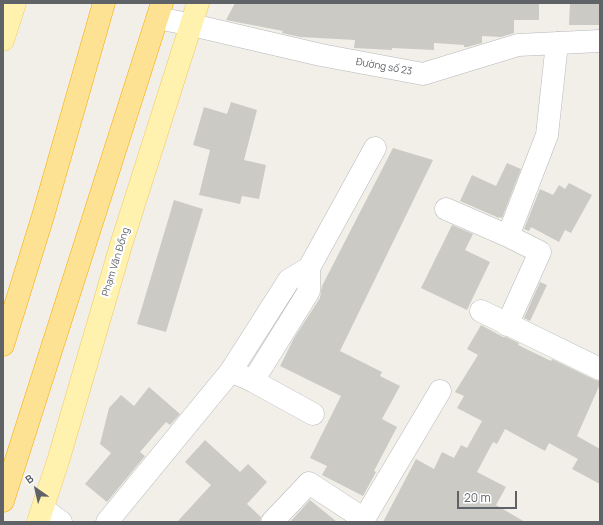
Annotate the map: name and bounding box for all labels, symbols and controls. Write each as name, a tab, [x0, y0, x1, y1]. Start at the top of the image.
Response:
street label: Đường số 23	[355, 56, 413, 78]
street label: Phạm Văn Đồng	[100, 226, 132, 298]
north arrow	[16, 469, 56, 509]
text: B	[22, 470, 36, 487]
scale bar	[459, 483, 519, 509]
text: 20 m	[464, 489, 491, 506]

